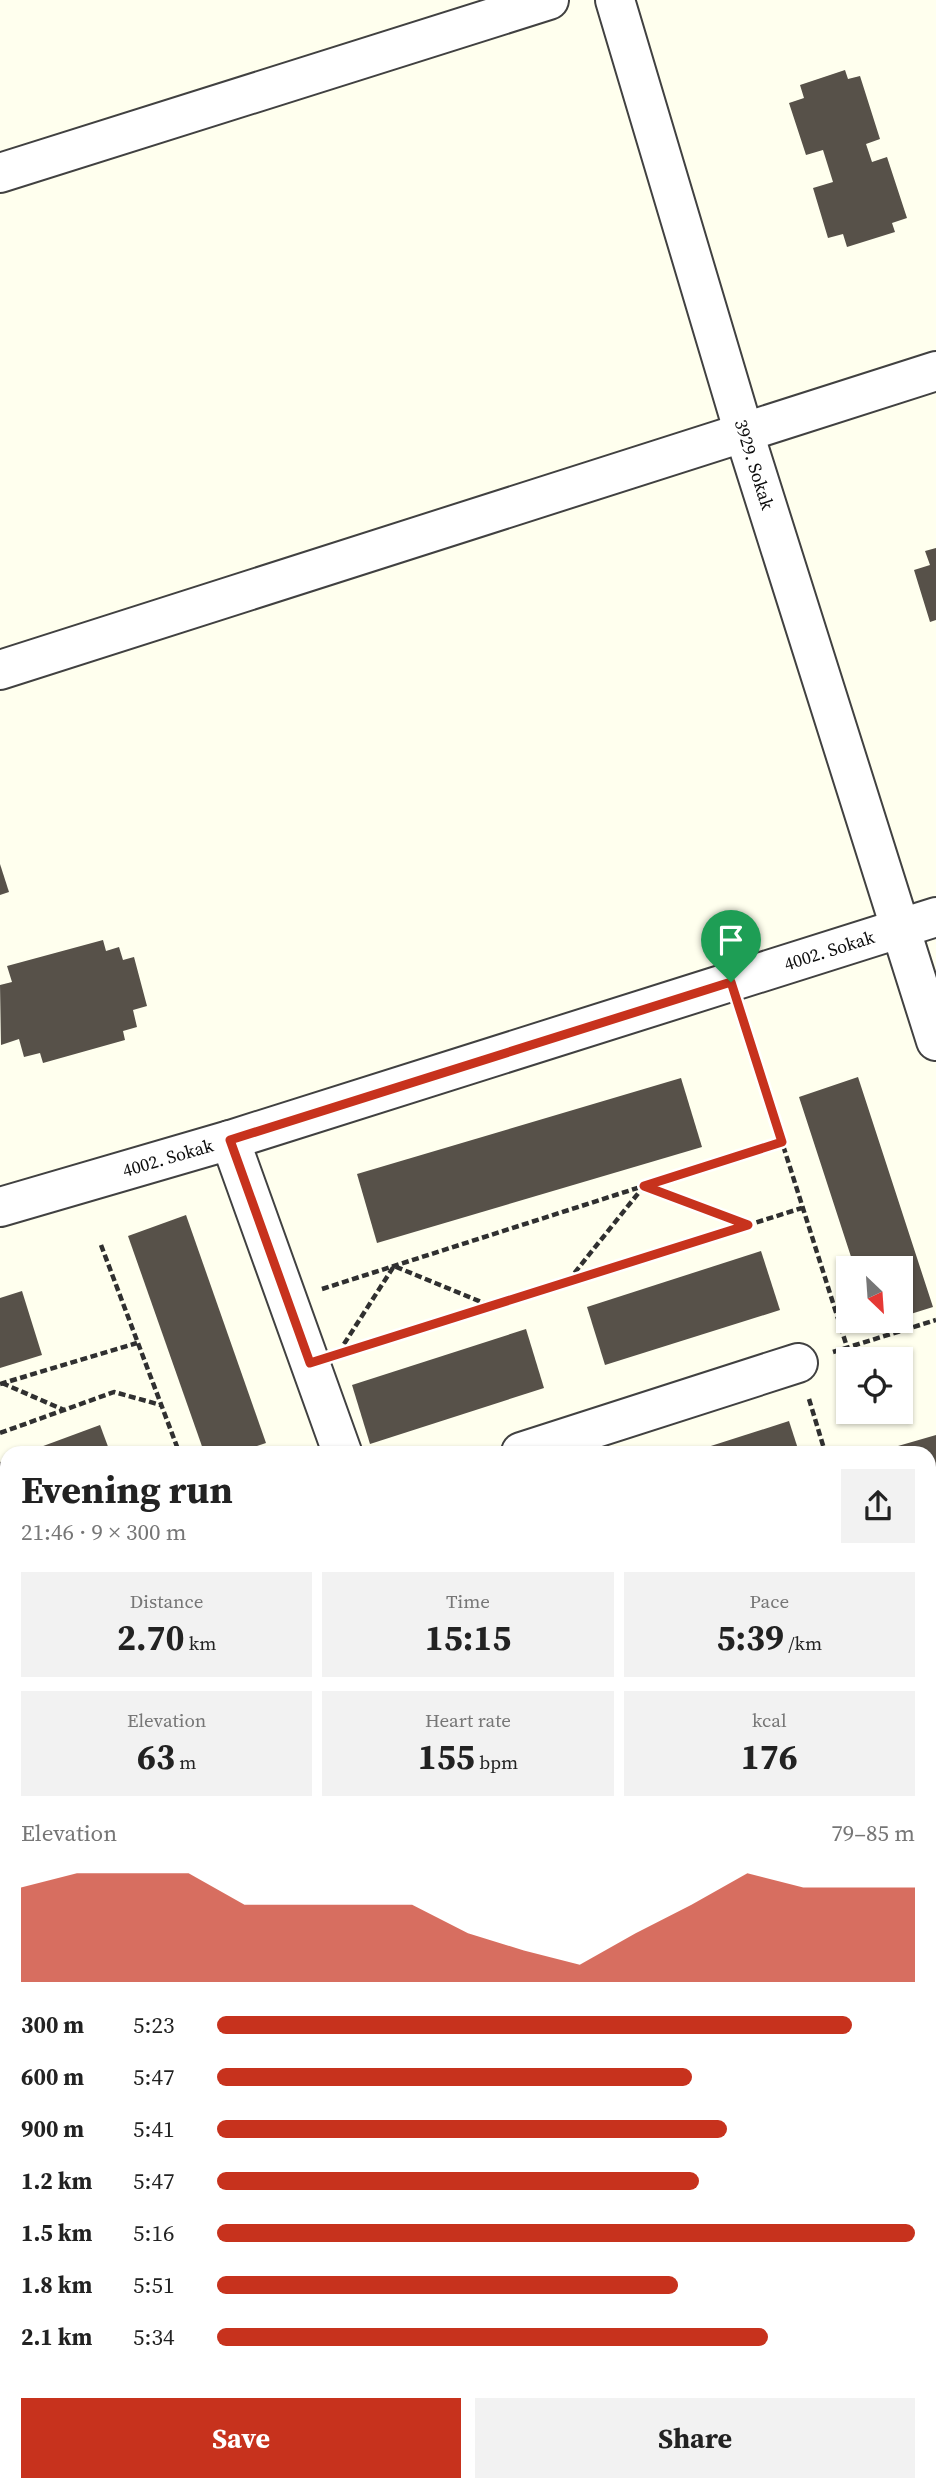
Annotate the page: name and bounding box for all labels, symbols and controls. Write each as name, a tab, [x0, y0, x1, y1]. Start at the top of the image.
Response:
street label: 3929. Sokak	[729, 416, 781, 513]
pin	[701, 910, 761, 982]
icon: arrive	[712, 921, 750, 959]
street label: 4002. Sokak	[781, 924, 878, 976]
street label: 4002. Sokak	[120, 1132, 216, 1183]
north arrow	[836, 1256, 914, 1334]
map controls	[836, 1256, 913, 1424]
button: locate	[836, 1347, 913, 1424]
text: Evening run	[21, 1464, 233, 1516]
button: share	[841, 1469, 915, 1543]
text: 21:46 · 9 × 300 m	[21, 1516, 187, 1548]
text: Distance	[130, 1588, 203, 1614]
text: Time	[446, 1588, 490, 1614]
text: Pace	[749, 1588, 789, 1614]
text: 2.70	[117, 1614, 184, 1662]
text: 15:15	[425, 1614, 511, 1662]
text: 5:39	[717, 1614, 784, 1662]
text: km	[184, 1630, 216, 1656]
text: /km	[784, 1630, 822, 1656]
text: Elevation	[127, 1707, 206, 1733]
text: Heart rate	[425, 1707, 511, 1733]
text: kcal	[752, 1707, 787, 1733]
text: 63	[137, 1733, 175, 1781]
text: 155	[418, 1733, 475, 1781]
text: 176	[741, 1733, 798, 1781]
text: m	[175, 1749, 196, 1775]
text: bpm	[475, 1749, 518, 1775]
text: Elevation	[21, 1817, 117, 1849]
text: 79–85 m	[831, 1817, 915, 1849]
text: 300 m	[21, 2009, 84, 2041]
text: 5:23	[133, 2009, 174, 2041]
text: 600 m	[21, 2061, 84, 2093]
text: 5:47	[133, 2061, 174, 2093]
text: 900 m	[21, 2113, 84, 2145]
text: 5:41	[133, 2113, 174, 2145]
text: 1.2 km	[21, 2165, 92, 2197]
text: 5:47	[133, 2165, 174, 2197]
text: 1.5 km	[21, 2217, 92, 2249]
text: 5:16	[133, 2217, 174, 2249]
text: 1.8 km	[21, 2269, 92, 2301]
text: 5:51	[133, 2269, 174, 2301]
text: 2.1 km	[21, 2321, 92, 2353]
text: 5:34	[133, 2321, 174, 2353]
button: Save	[21, 2398, 461, 2478]
button: Share	[475, 2398, 915, 2478]

